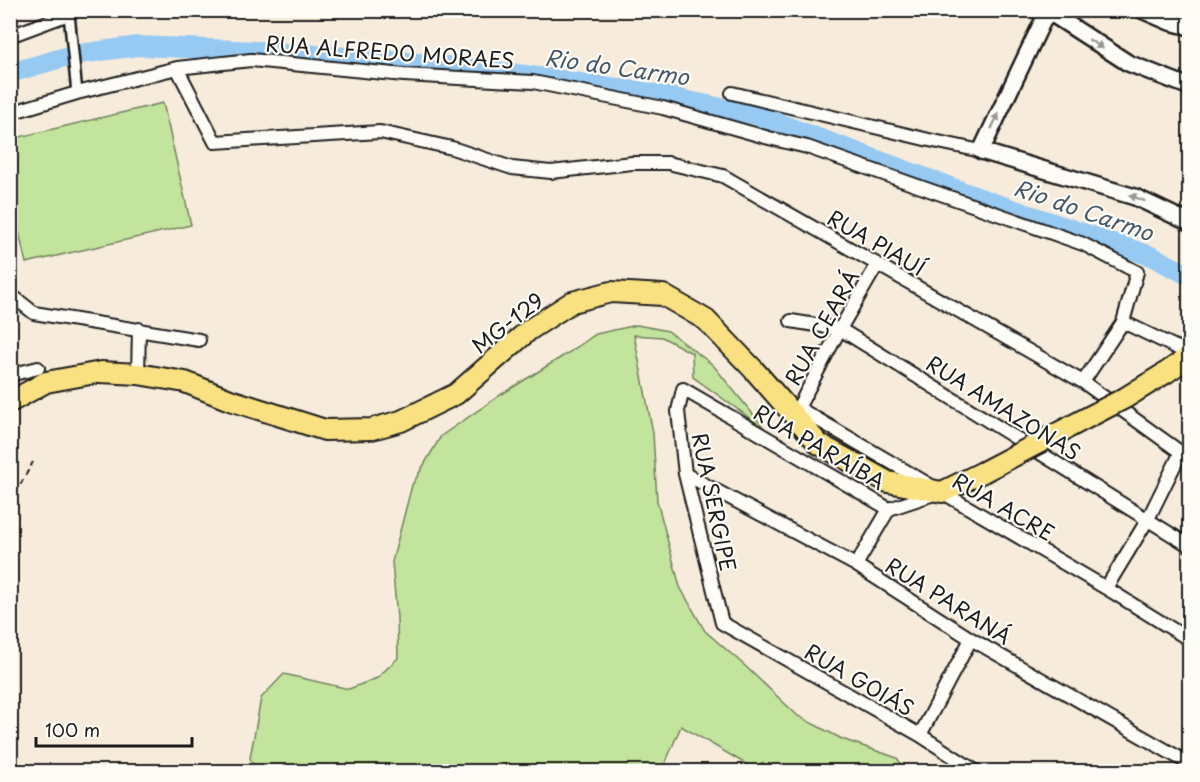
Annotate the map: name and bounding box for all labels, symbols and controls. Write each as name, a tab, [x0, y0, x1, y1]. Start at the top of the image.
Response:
street label: RUA ALFREDO MORAES	[264, 26, 516, 76]
one-way arrow	[1088, 38, 1104, 49]
water label: Rio do Carmo	[543, 40, 693, 93]
one-way arrow	[991, 113, 1000, 130]
water label: Rio do Carmo	[1010, 170, 1160, 249]
one-way arrow	[1127, 193, 1145, 203]
street label: RUA PIAUÍ	[822, 201, 933, 283]
street label: RUA CEARÁ	[776, 263, 866, 391]
street label: MG-129	[464, 284, 550, 360]
street label: RUA AMAZONAS	[920, 347, 1088, 467]
street label: RUA PARAÍBA	[748, 395, 892, 497]
street label: RUA SERGIPE	[685, 429, 745, 575]
street label: RUA ACRE	[947, 464, 1061, 548]
street label: RUA PARANÁ	[880, 549, 1018, 652]
street label: RUA GOIÁS	[799, 635, 921, 723]
scale bar	[36, 710, 192, 748]
text: 100 m	[45, 716, 100, 743]

